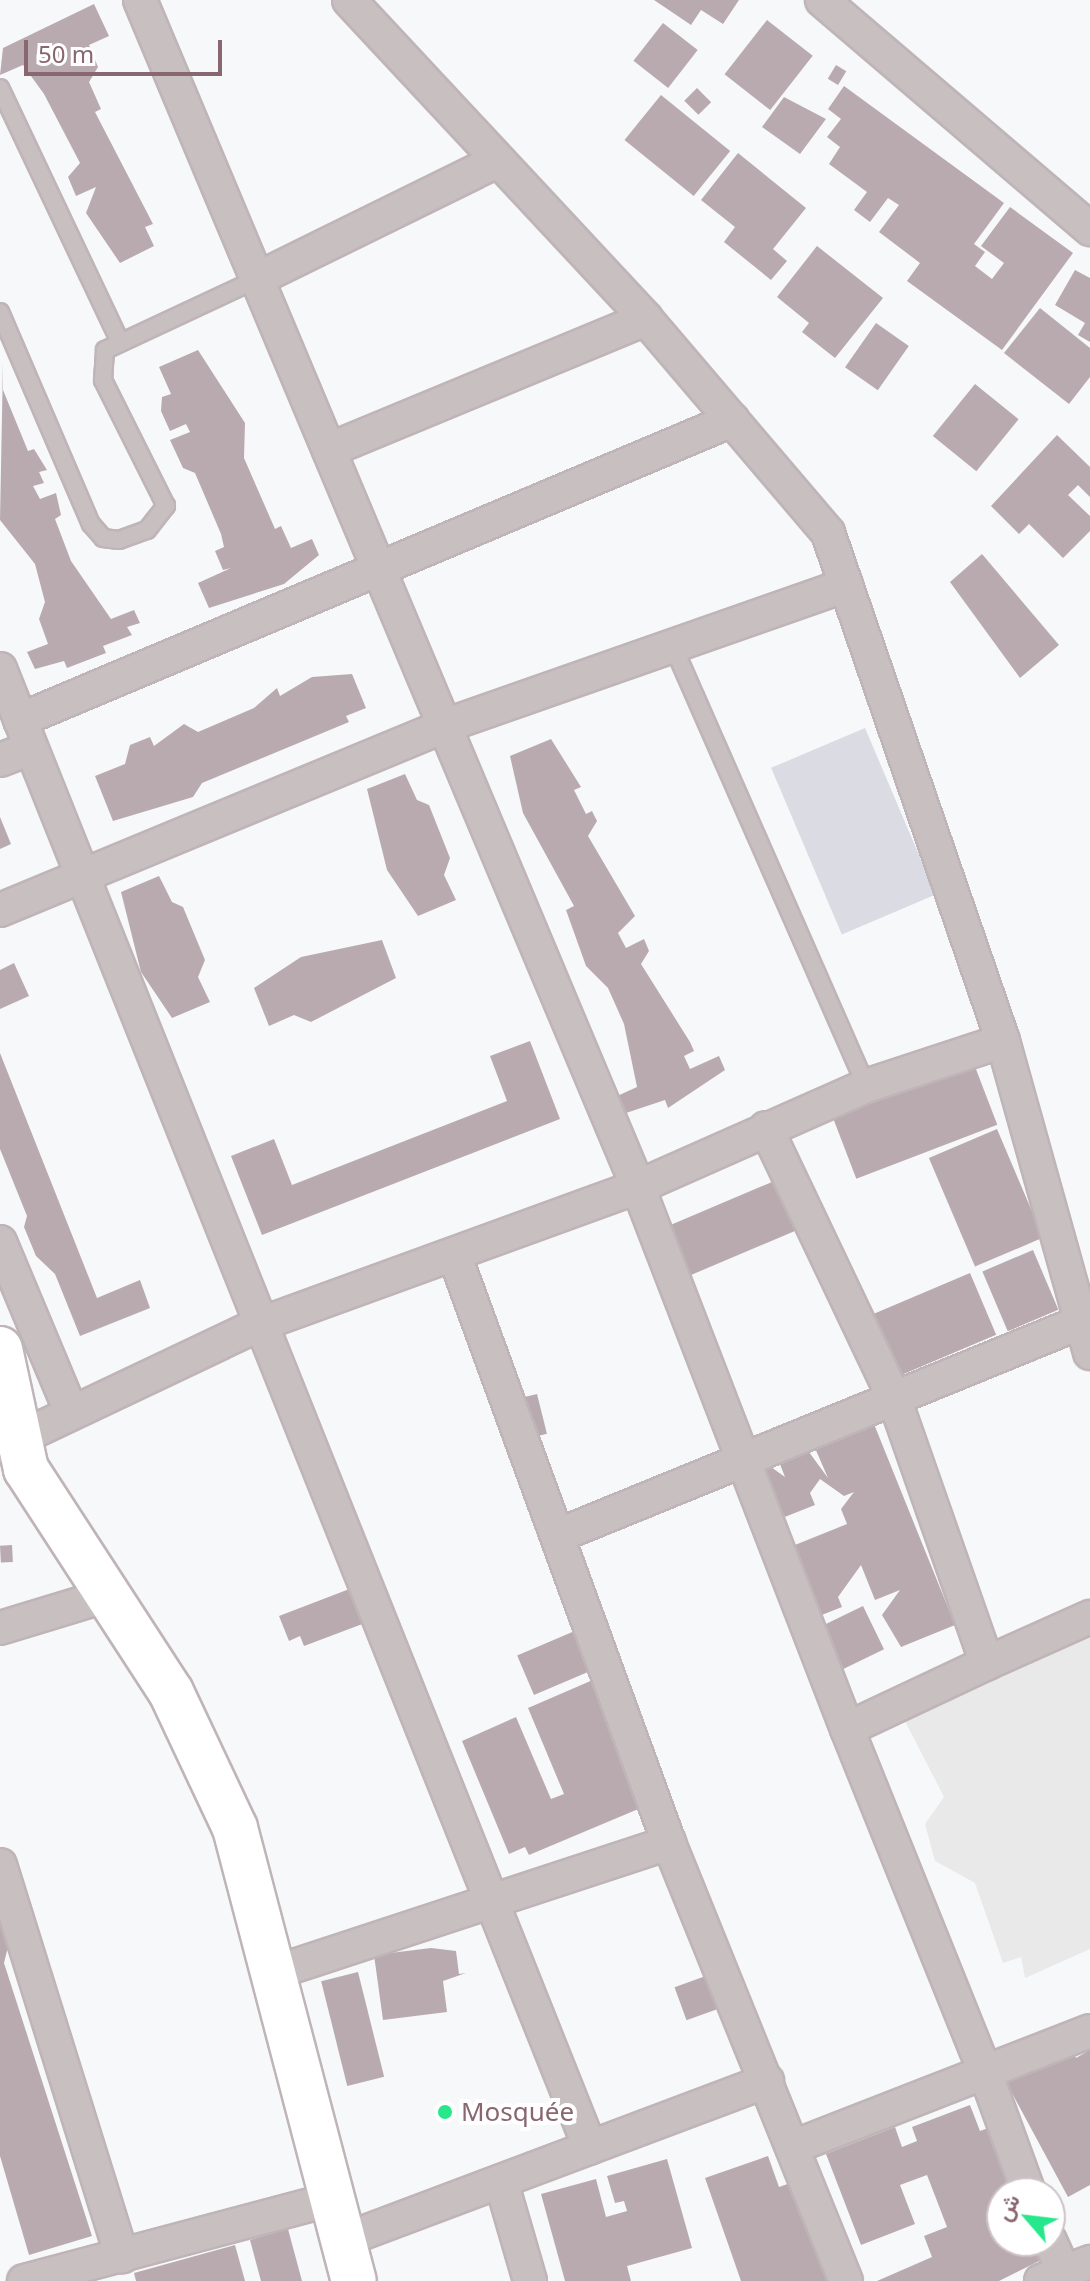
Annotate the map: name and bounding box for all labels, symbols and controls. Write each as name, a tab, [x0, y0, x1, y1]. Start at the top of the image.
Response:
scale bar	[28, 24, 226, 74]
text: 50 m	[38, 37, 94, 70]
place label: Mosquée	[461, 2096, 574, 2128]
marker: Mosquée	[436, 2103, 454, 2121]
north arrow	[986, 2177, 1066, 2257]
text: ش	[987, 2188, 1026, 2225]

